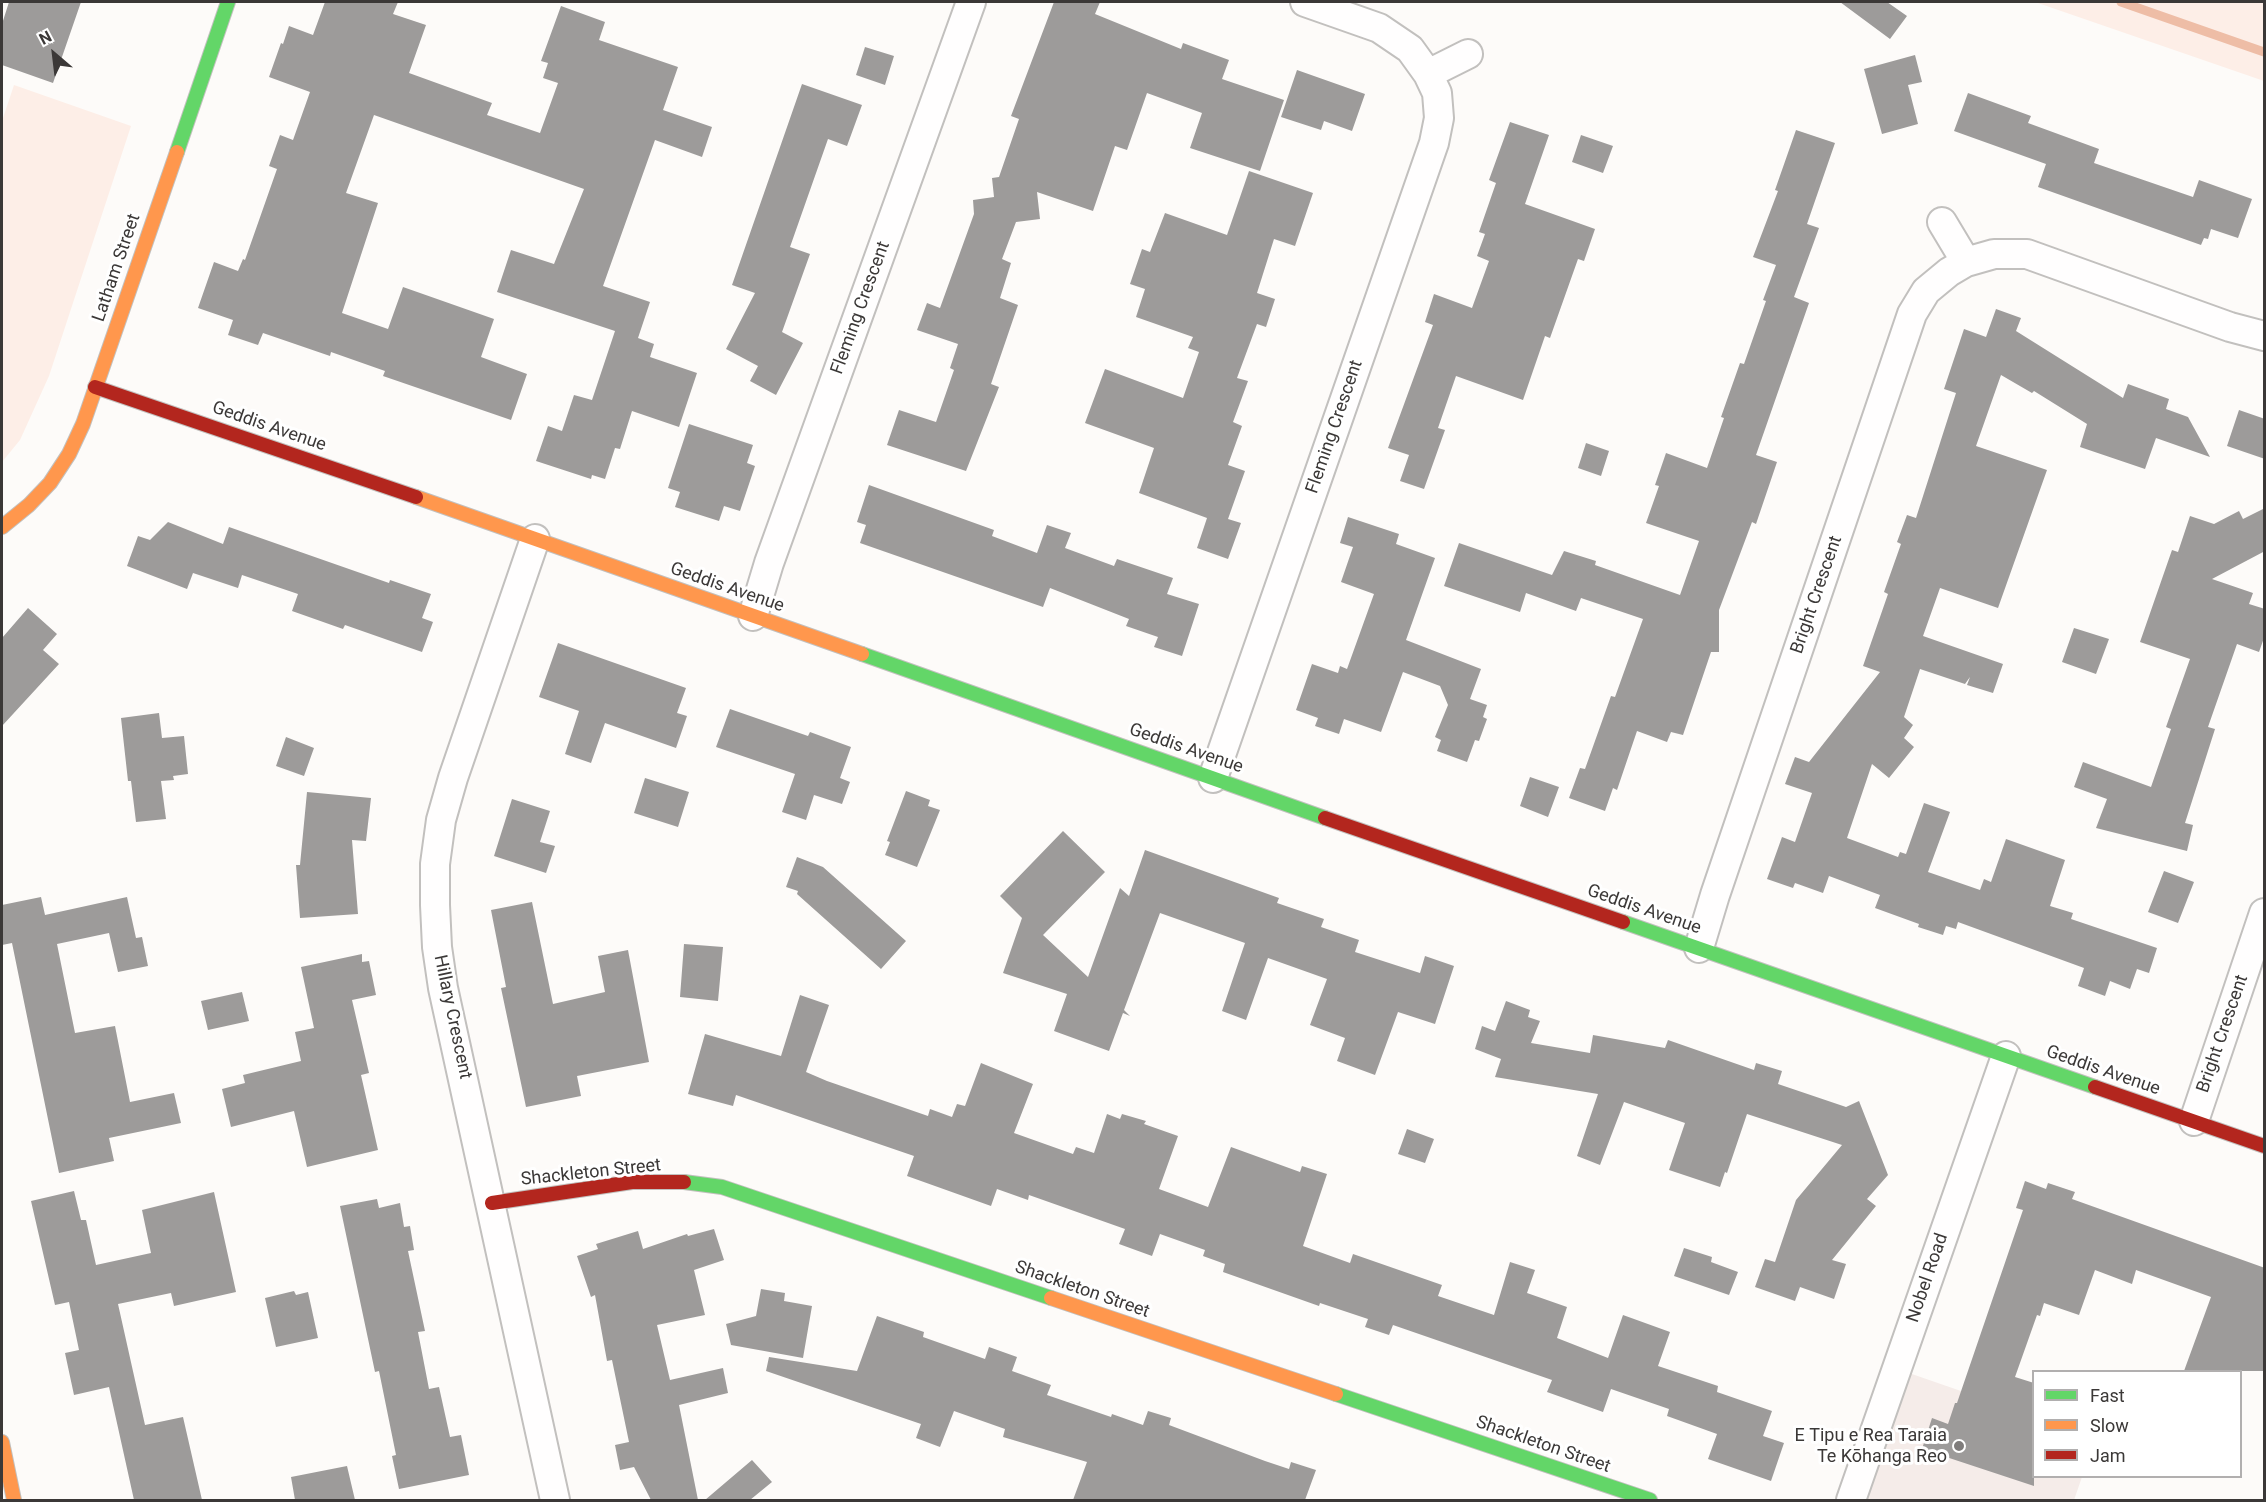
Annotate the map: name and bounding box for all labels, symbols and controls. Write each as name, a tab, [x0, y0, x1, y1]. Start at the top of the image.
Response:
north arrow	[24, 24, 84, 84]
text: N	[36, 27, 55, 49]
street label: Latham Street	[88, 211, 146, 325]
street label: Fleming Crescent	[827, 239, 895, 377]
street label: Fleming Crescent	[1302, 357, 1368, 497]
street label: Geddis Avenue	[209, 397, 329, 457]
street label: Bright Crescent	[1787, 533, 1847, 657]
street label: Geddis Avenue	[667, 558, 787, 618]
street label: Geddis Avenue	[1126, 719, 1246, 779]
street label: Geddis Avenue	[1584, 880, 1704, 940]
street label: Hillary Crescent	[428, 953, 476, 1081]
street label: Bright Crescent	[2193, 972, 2253, 1096]
street label: Geddis Avenue	[2043, 1041, 2163, 1101]
street label: Shackleton Street	[520, 1155, 662, 1191]
street label: Nobel Road	[1903, 1231, 1953, 1325]
street label: Shackleton Street	[1012, 1257, 1152, 1323]
legend	[2032, 1370, 2242, 1478]
text: Fast	[2090, 1385, 2125, 1406]
street label: Shackleton Street	[1473, 1412, 1613, 1478]
text: Slow	[2090, 1415, 2129, 1436]
place label: E Tipu e Rea Taraia Te Kōhanga Reo	[1795, 1425, 1947, 1468]
marker: E Tipu e Rea Taraia Te Kōhanga Reo	[1952, 1439, 1966, 1453]
text: Jam	[2090, 1445, 2126, 1466]

